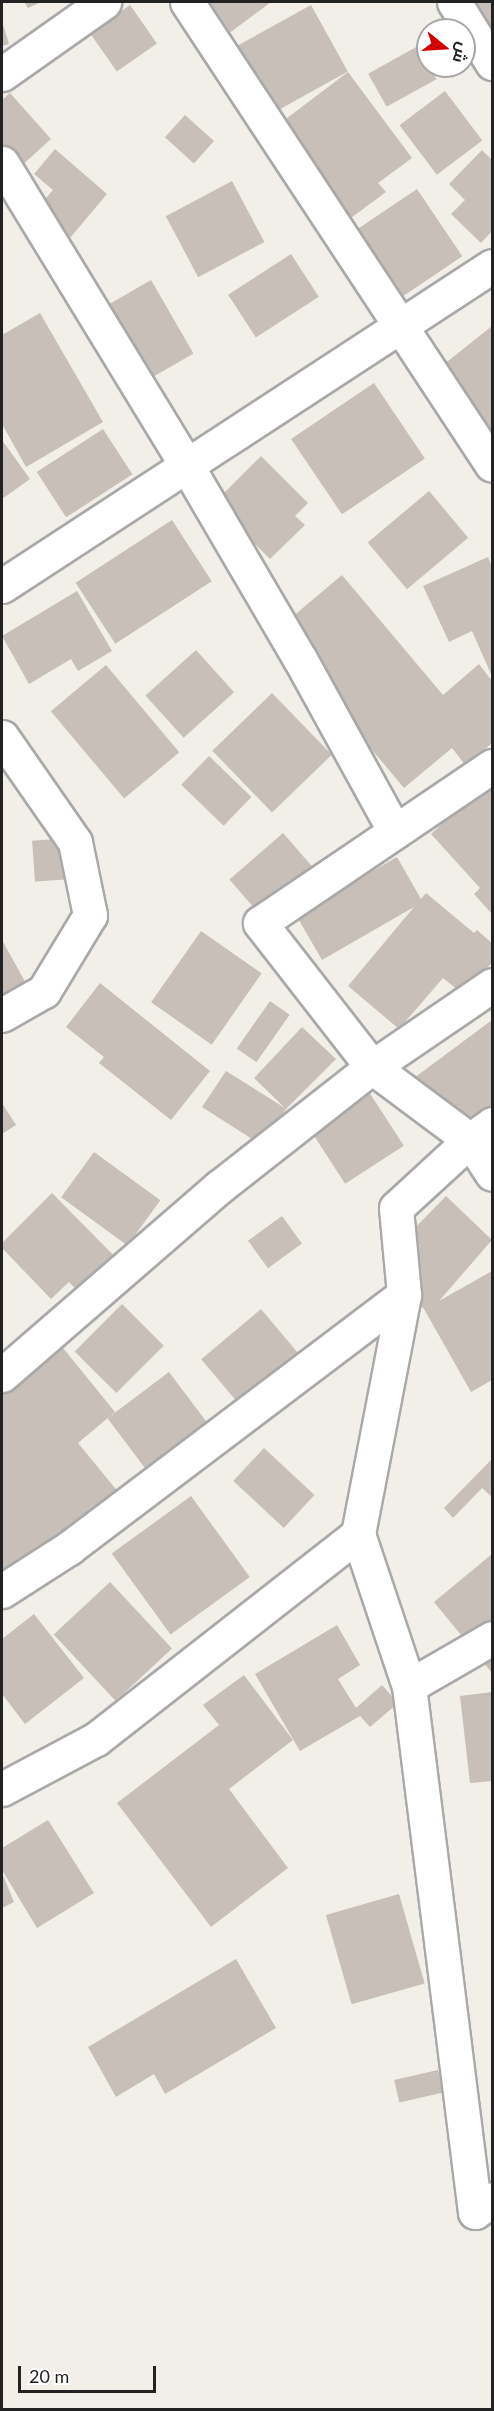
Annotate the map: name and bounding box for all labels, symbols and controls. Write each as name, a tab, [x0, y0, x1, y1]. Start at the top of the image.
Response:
north arrow	[416, 18, 476, 78]
text: ش	[449, 40, 474, 66]
scale bar	[21, 2354, 159, 2392]
text: 20 m	[29, 2365, 69, 2387]

